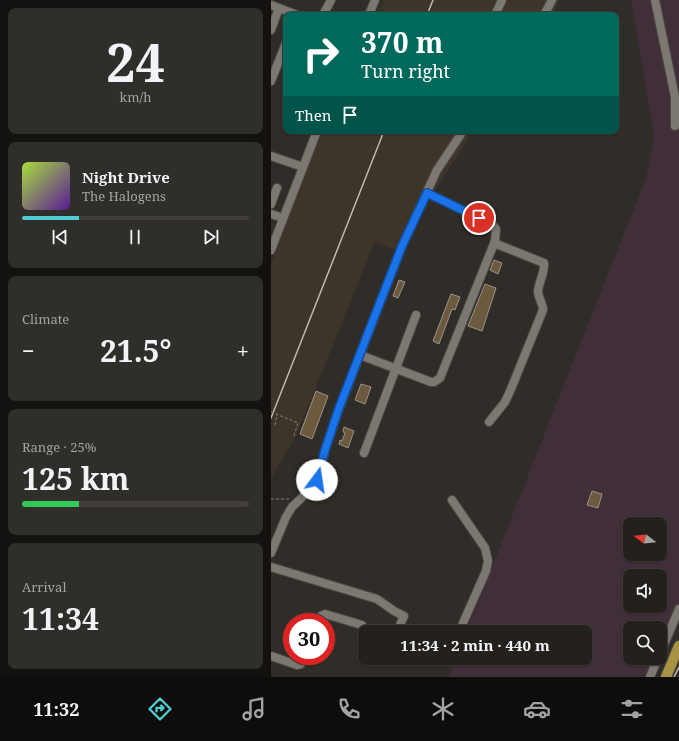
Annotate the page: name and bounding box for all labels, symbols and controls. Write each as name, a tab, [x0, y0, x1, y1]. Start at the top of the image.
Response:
text: 370 m	[361, 23, 443, 61]
text: 24	[106, 26, 165, 97]
icon: right	[295, 28, 347, 80]
text: Turn right	[361, 59, 450, 83]
text: km/h	[120, 88, 151, 106]
icon: arrive	[339, 104, 361, 126]
text: Then	[295, 105, 331, 125]
text: Night Drive	[82, 167, 170, 187]
text: The Halogens	[82, 187, 166, 205]
pin	[462, 201, 496, 235]
icon: arrive	[468, 207, 490, 229]
icon: previous	[49, 226, 71, 248]
icon: pause	[124, 226, 146, 248]
icon: next	[200, 226, 222, 248]
text: Climate	[22, 310, 69, 328]
text: 21.5°	[100, 330, 172, 371]
text: −	[22, 335, 35, 365]
text: +	[237, 335, 249, 365]
text: Range · 25%	[22, 438, 96, 456]
text: 125 km	[22, 458, 129, 499]
position arrow	[296, 459, 338, 501]
north arrow	[623, 517, 667, 561]
map controls	[623, 517, 667, 665]
button: sound	[623, 569, 667, 613]
text: Arrival	[22, 578, 66, 596]
text: 11:34	[22, 598, 99, 639]
speed limit sign: 30	[283, 613, 335, 665]
button: search	[623, 621, 667, 665]
text: 11:34 · 2 min · 440 m	[400, 635, 550, 655]
icon: directions	[146, 695, 174, 723]
icon: music	[240, 695, 268, 723]
icon: phone	[335, 695, 363, 723]
icon: climate	[429, 695, 457, 723]
icon: car	[523, 695, 551, 723]
icon: filters	[618, 695, 646, 723]
text: 11:32	[33, 697, 79, 721]

